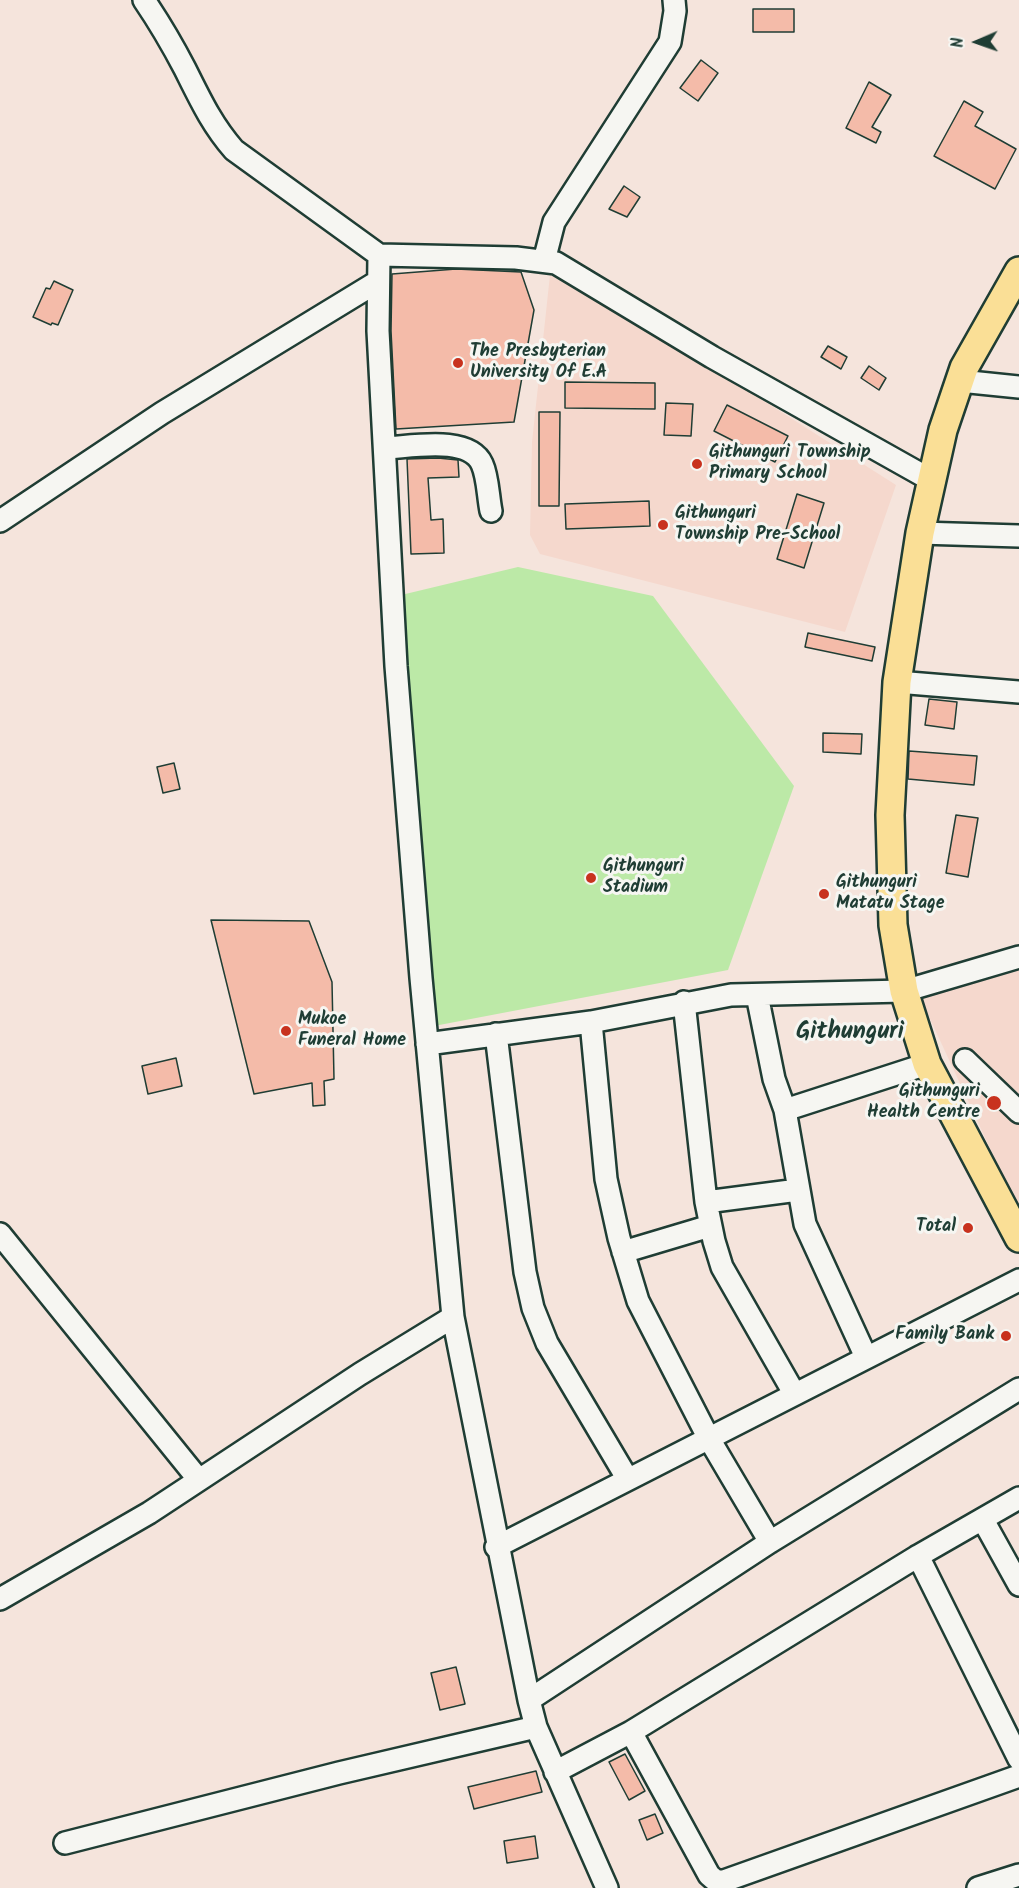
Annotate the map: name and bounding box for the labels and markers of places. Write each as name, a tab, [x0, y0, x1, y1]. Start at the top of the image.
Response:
place label: The Presbyterian University Of E.A	[470, 342, 607, 385]
marker: The Presbyterian University Of E.A	[451, 356, 465, 370]
place label: Githunguri Township Primary School	[709, 443, 871, 486]
marker: Githunguri Township Primary School	[690, 457, 704, 471]
place label: Githunguri Township Pre-School	[675, 504, 840, 546]
marker: Githunguri Township Pre-School	[656, 518, 670, 532]
place label: Githunguri Stadium	[603, 857, 684, 900]
marker: Githunguri Stadium	[584, 871, 598, 885]
place label: Githunguri Matatu Stage	[836, 873, 945, 916]
marker: Githunguri Matatu Stage	[817, 887, 831, 901]
place label: Mukoe Funeral Home	[298, 1010, 406, 1052]
marker: Mukoe Funeral Home	[279, 1024, 293, 1038]
place label: Githunguri Health Centre	[867, 1082, 980, 1124]
marker: Githunguri Health Centre	[985, 1094, 1003, 1112]
place label: Total	[916, 1217, 956, 1239]
marker: Total	[961, 1221, 975, 1235]
place label: Family Bank	[895, 1325, 994, 1347]
marker: Family Bank	[999, 1329, 1013, 1343]

